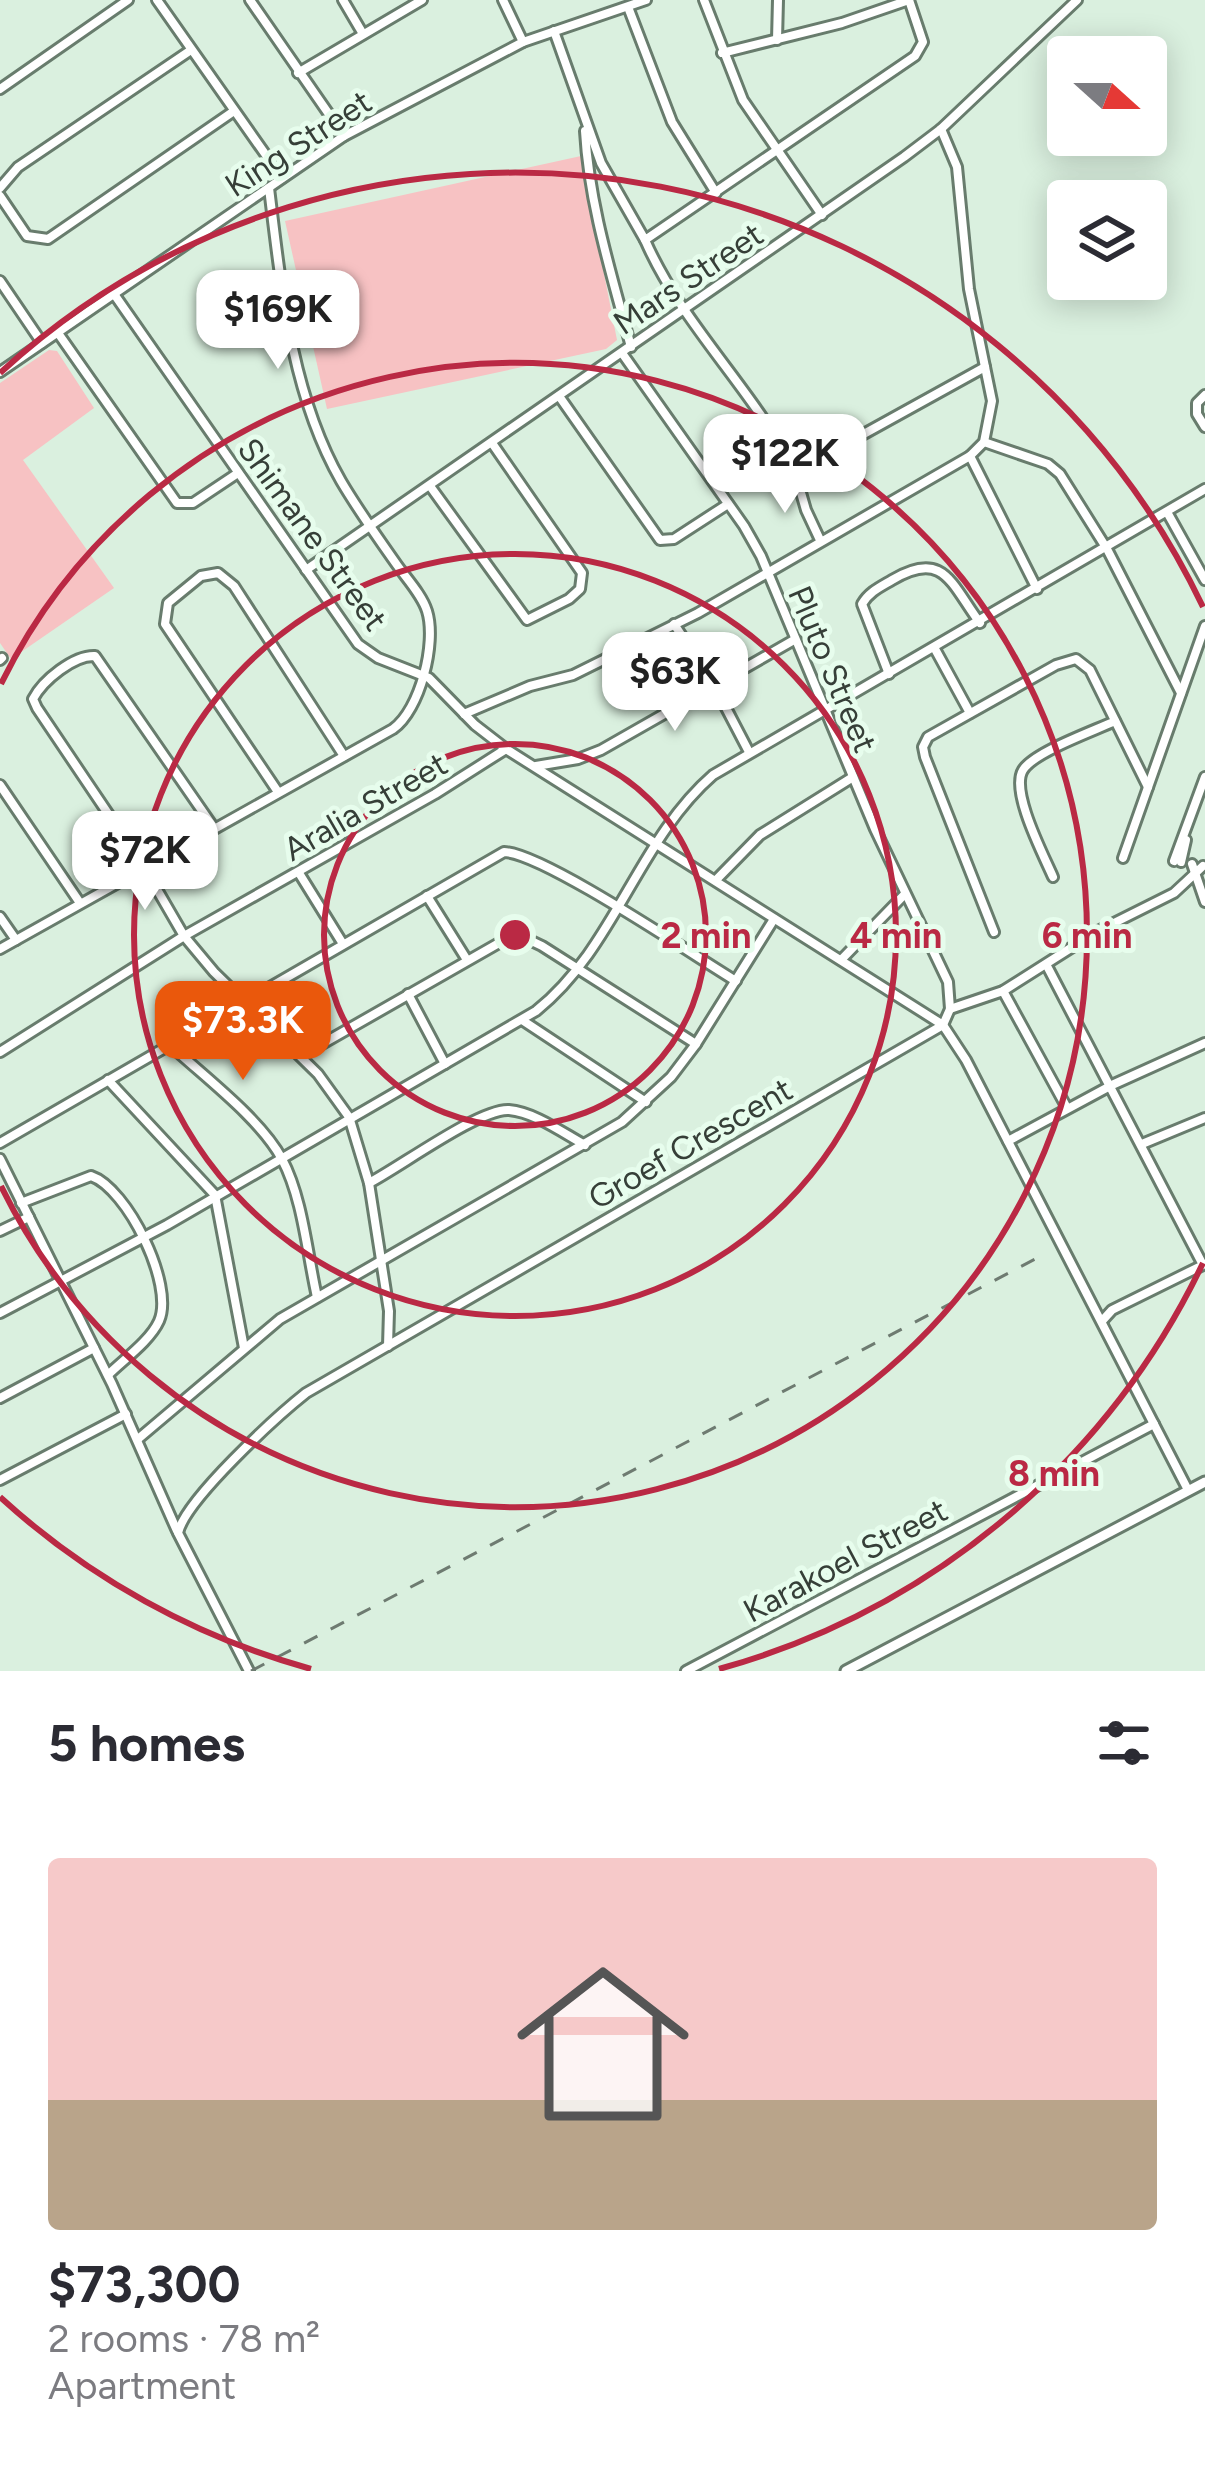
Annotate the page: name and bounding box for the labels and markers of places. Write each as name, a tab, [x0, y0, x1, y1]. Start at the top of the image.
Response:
pin: $169K	[194, 270, 362, 372]
pin: $122K	[701, 414, 869, 516]
pin: $63K	[604, 632, 746, 734]
pin: $72K	[74, 811, 216, 913]
centre of rings	[494, 914, 536, 956]
pin: $73.3K	[145, 981, 341, 1083]

